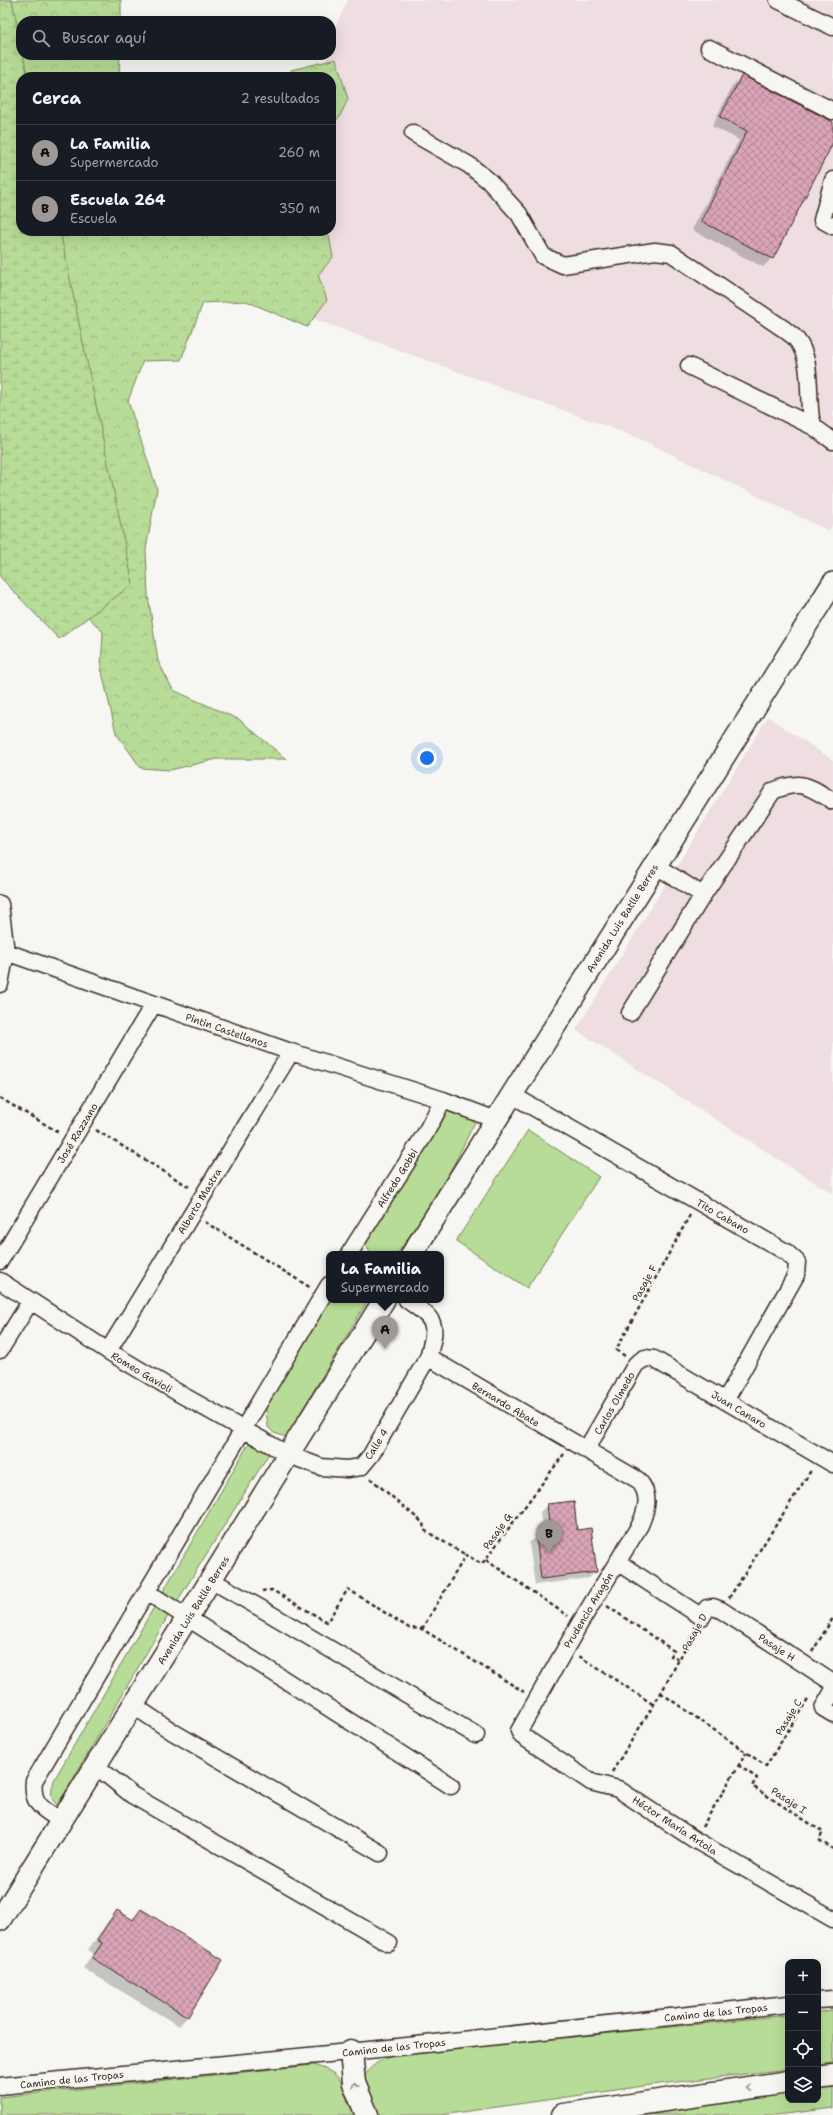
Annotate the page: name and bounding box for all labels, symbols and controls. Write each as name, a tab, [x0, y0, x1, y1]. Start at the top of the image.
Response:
search box	[16, 16, 336, 60]
icon: search	[30, 27, 52, 49]
text: Buscar aquí	[62, 28, 146, 48]
text: Cerca	[32, 87, 81, 109]
text: 2 resultados	[241, 90, 320, 107]
text: La Familia	[70, 134, 150, 154]
text: A	[40, 144, 50, 161]
text: 260 m	[278, 144, 320, 161]
text: Supermercado	[70, 154, 158, 171]
text: Escuela 264	[70, 190, 165, 210]
text: B	[41, 200, 49, 217]
text: 350 m	[279, 200, 320, 217]
text: Escuela	[70, 210, 117, 227]
your location	[417, 748, 437, 768]
street label: Avenida Luis Batlle Berres	[584, 861, 661, 975]
street label: Pintin Castellanos	[184, 1010, 270, 1051]
street label: José Razzano	[54, 1101, 101, 1166]
street label: Alfredo Gobbi	[374, 1146, 421, 1210]
street label: Alberto Mastra	[175, 1165, 225, 1237]
street label: Tito Cabano	[694, 1196, 751, 1237]
popup	[326, 1251, 444, 1303]
text: La Familia	[341, 1259, 421, 1279]
street label: Pasaje F	[629, 1262, 660, 1304]
text: Supermercado	[341, 1279, 429, 1296]
pin: A	[372, 1316, 398, 1349]
street label: Romeo Gavioli	[109, 1349, 175, 1396]
street label: Carlos Olmedo	[591, 1369, 638, 1437]
street label: Bernardo Abate	[470, 1379, 542, 1430]
street label: Juan Canaro	[709, 1388, 769, 1431]
street label: Calle 4	[362, 1426, 391, 1462]
street label: Pasaje G	[480, 1510, 515, 1552]
pin: B	[536, 1520, 562, 1553]
street label: Avenida Luis Batlle Berres	[155, 1553, 232, 1667]
street label: Prudencio Aragón	[561, 1570, 616, 1650]
street label: Pasaje D	[679, 1611, 710, 1653]
street label: Pasaje H	[756, 1631, 798, 1664]
street label: Pasaje C	[772, 1697, 805, 1738]
street label: Pasaje I	[769, 1784, 809, 1817]
street label: Héctor María Artola	[630, 1793, 720, 1858]
map controls	[785, 1959, 821, 2103]
button: +	[785, 1959, 821, 1995]
button: −	[785, 1995, 821, 2031]
street label: Camino de las Tropas	[664, 2001, 769, 2024]
button: locate	[785, 2031, 821, 2067]
street label: Camino de las Tropas	[342, 2036, 447, 2059]
button: layers	[785, 2067, 821, 2103]
street label: Camino de las Tropas	[20, 2068, 125, 2091]
one-way arrow	[351, 2081, 359, 2088]
one-way arrow	[746, 2083, 752, 2092]

